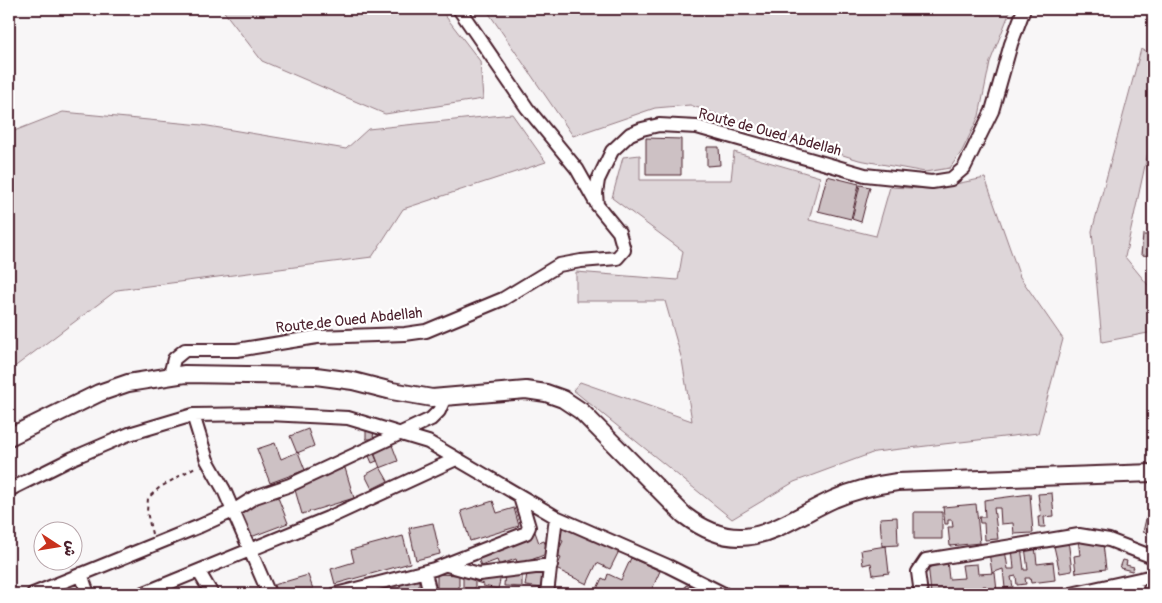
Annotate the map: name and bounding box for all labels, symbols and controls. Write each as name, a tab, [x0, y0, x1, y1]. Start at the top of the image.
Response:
street label: Route de Oued Abdellah	[696, 104, 843, 161]
street label: Route de Oued Abdellah	[275, 303, 423, 338]
north arrow	[32, 520, 82, 570]
text: ش	[60, 539, 80, 558]

